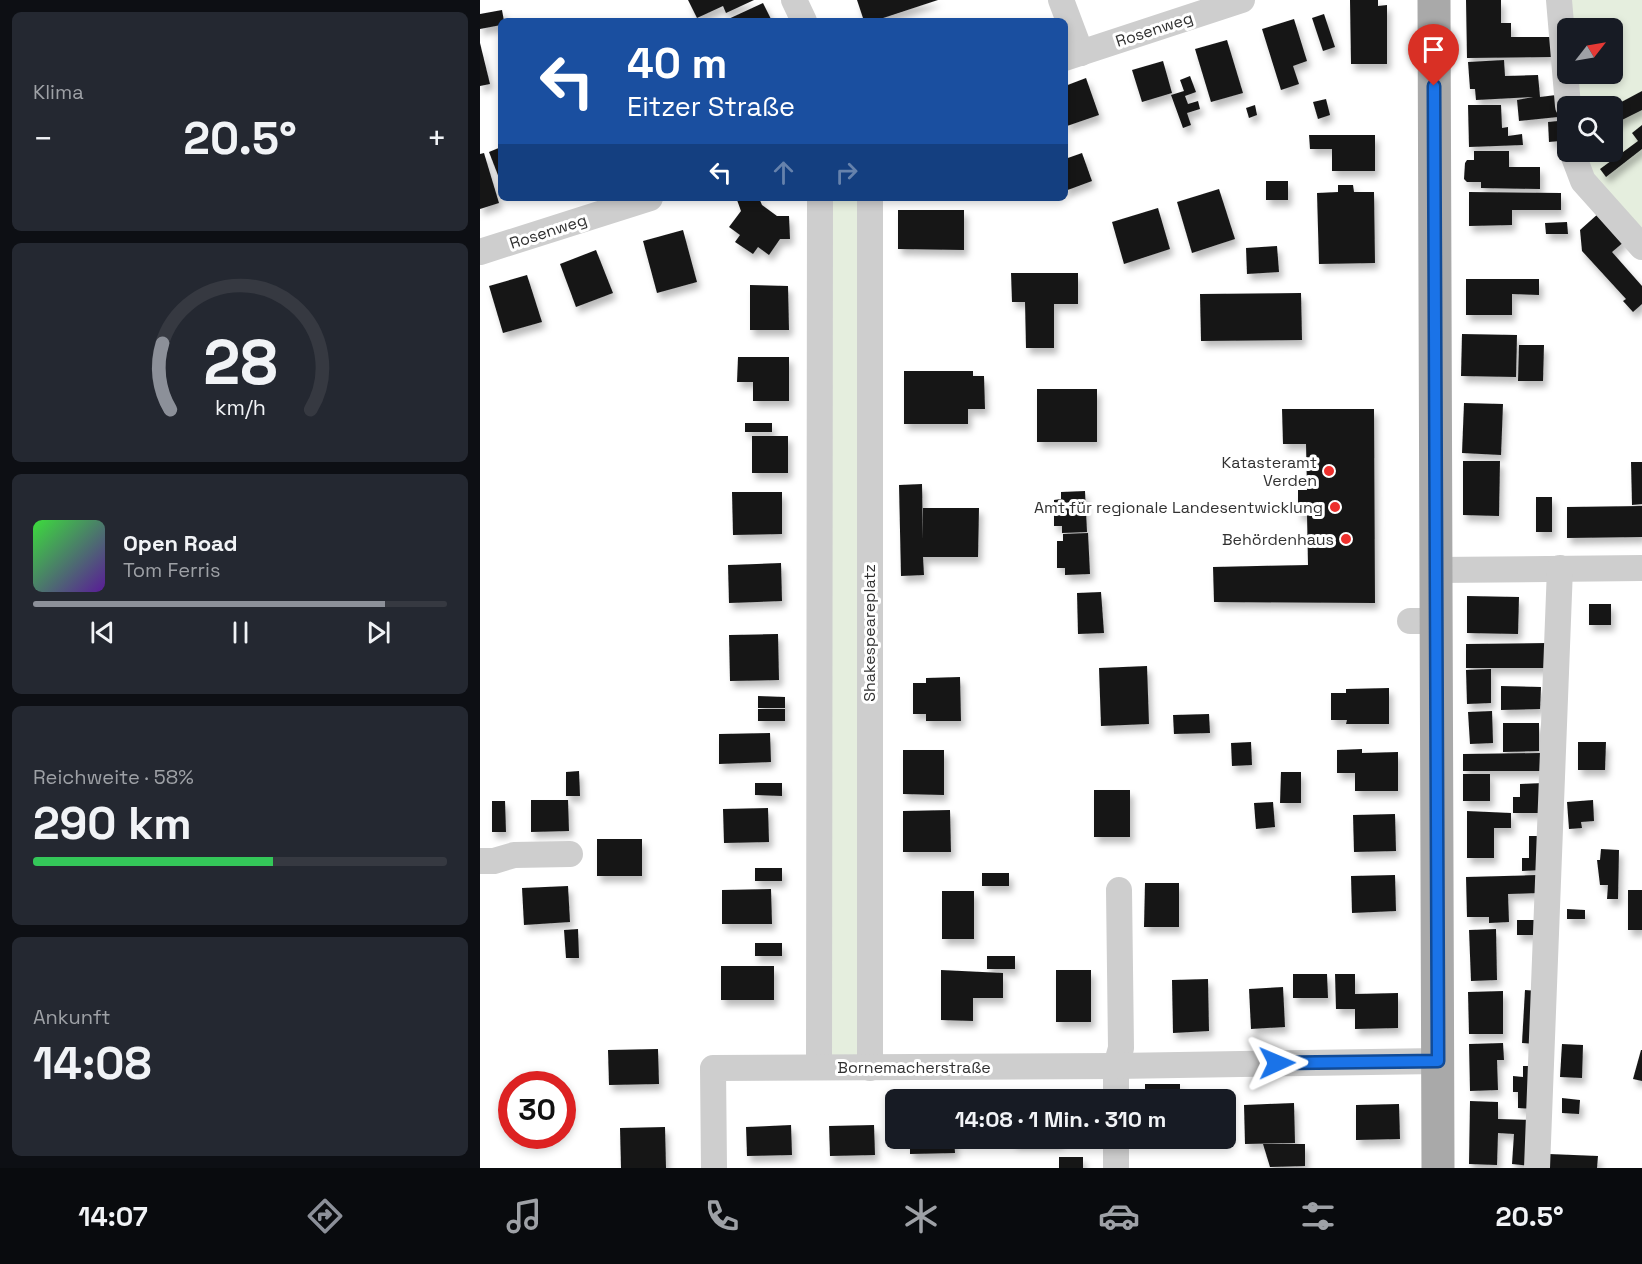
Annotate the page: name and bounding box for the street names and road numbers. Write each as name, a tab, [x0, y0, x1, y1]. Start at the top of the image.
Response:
street label: Rosenweg	[1113, 7, 1195, 52]
street label: Rosenweg	[507, 209, 589, 254]
street label: Shakespeareplatz	[859, 564, 880, 702]
street label: Bornemacherstraße	[837, 1057, 991, 1078]

